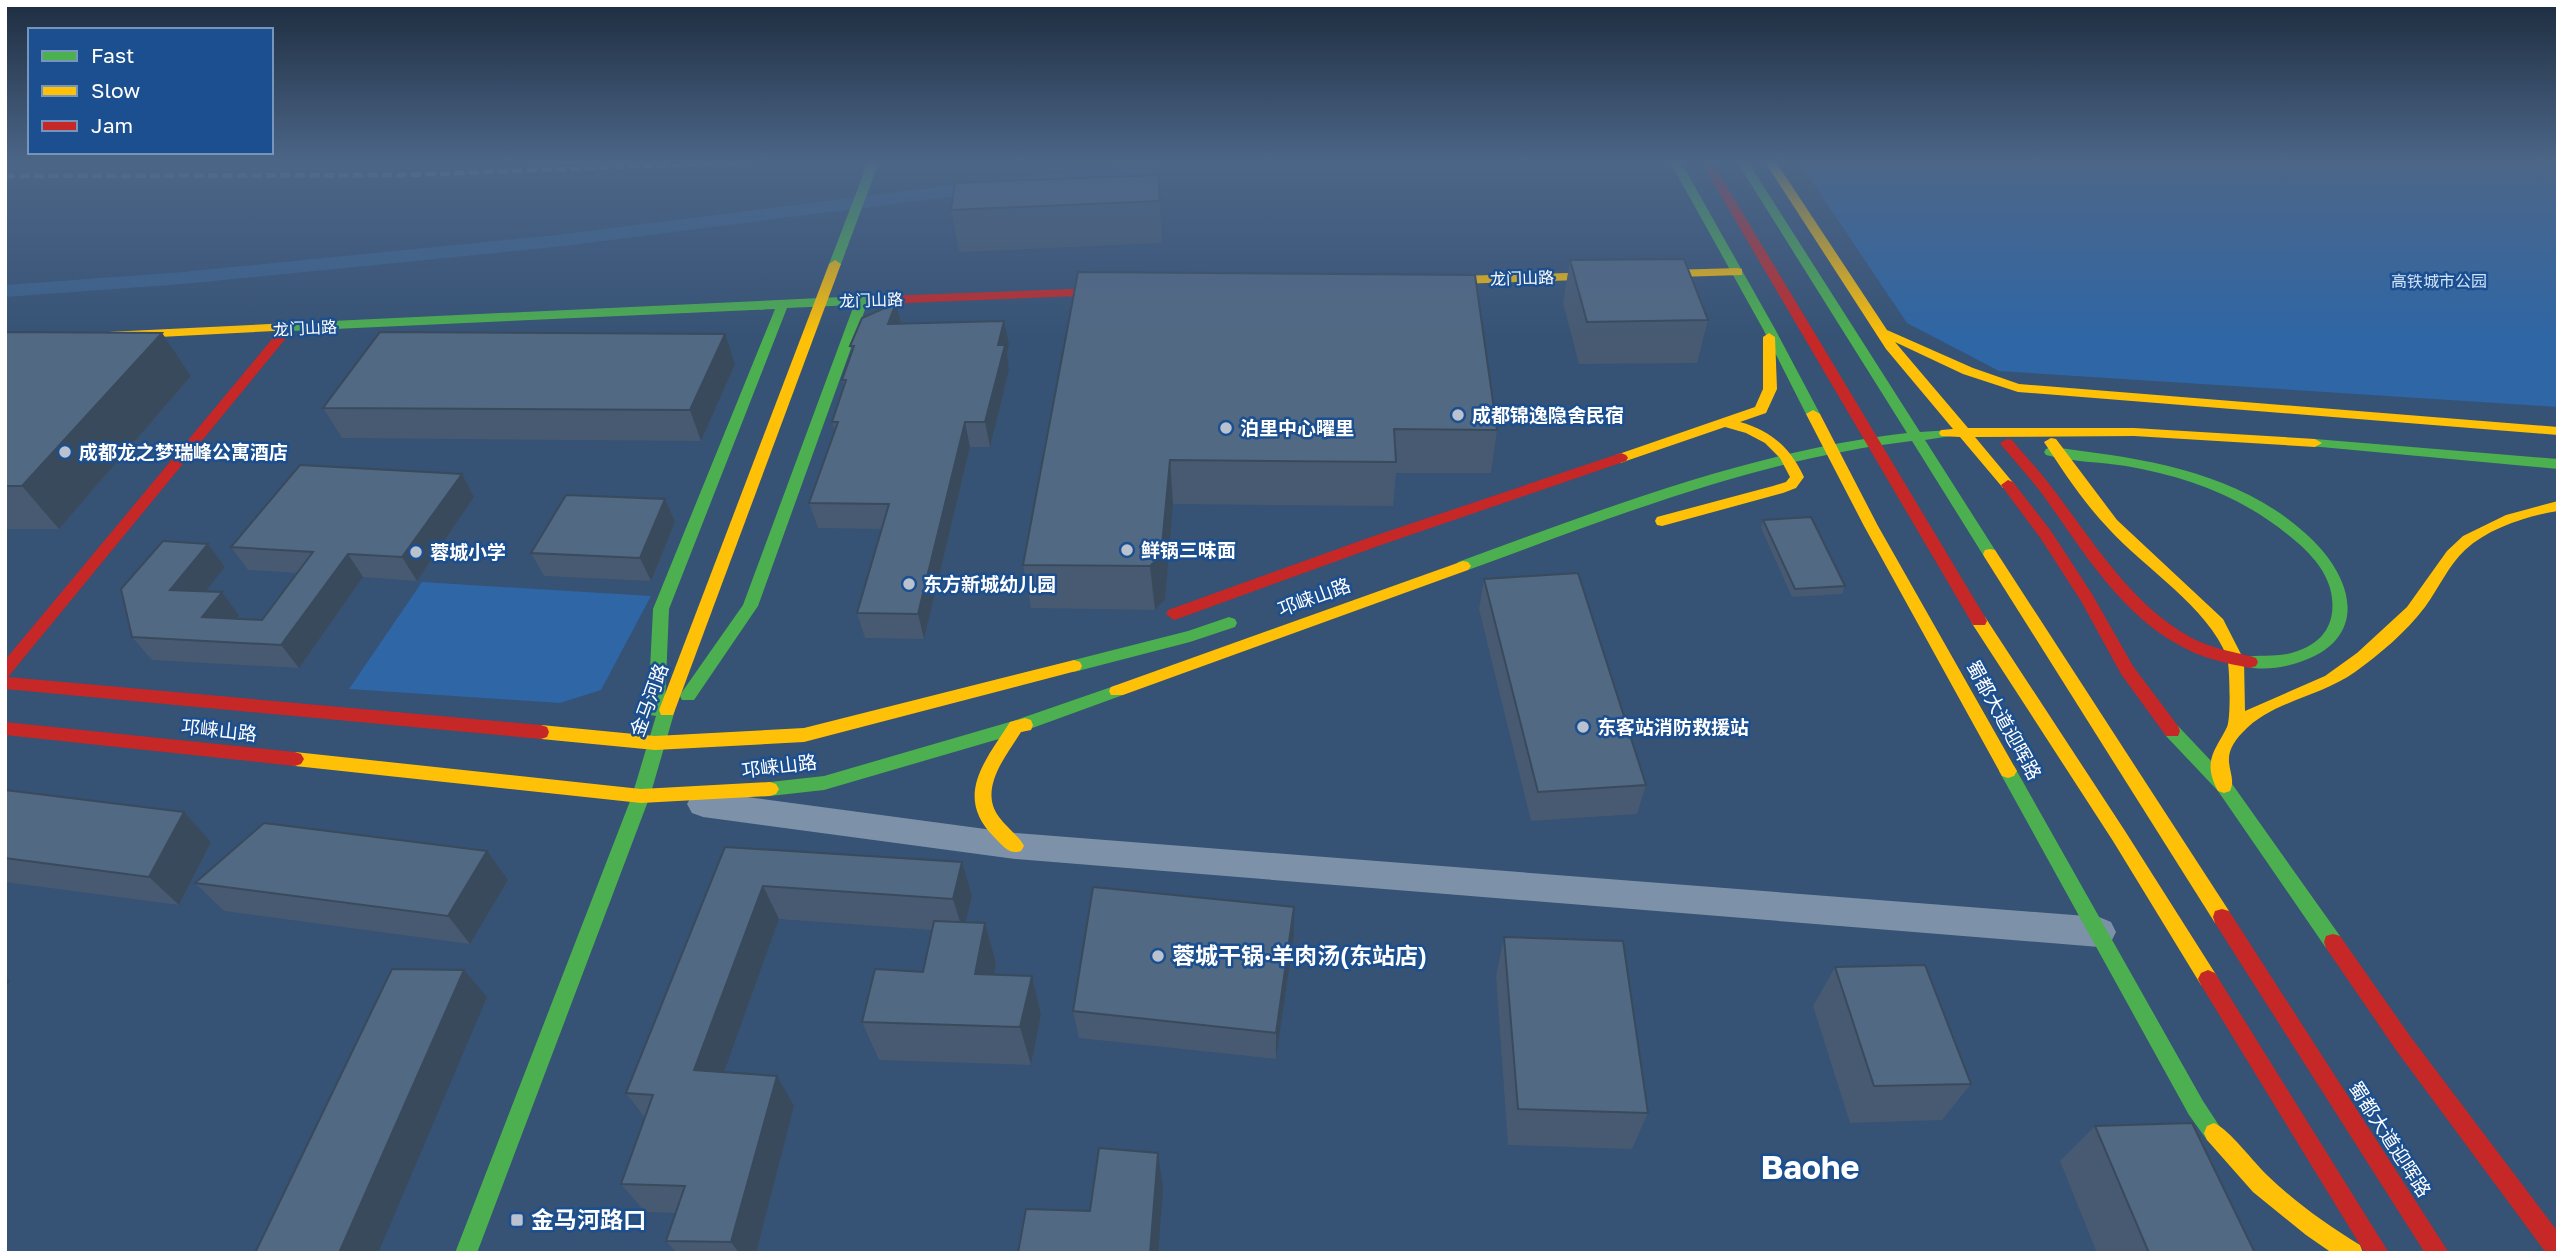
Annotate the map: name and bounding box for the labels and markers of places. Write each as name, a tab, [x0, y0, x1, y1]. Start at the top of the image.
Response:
place label: 成都锦逸隐舍民宿	[1472, 403, 1624, 426]
marker: 成都锦逸隐舍民宿	[1450, 407, 1466, 423]
place label: 泊里中心曜里	[1240, 416, 1354, 439]
marker: 泊里中心曜里	[1218, 420, 1234, 436]
place label: 成都龙之梦瑞峰公寓酒店	[79, 440, 288, 463]
marker: 成都龙之梦瑞峰公寓酒店	[57, 444, 73, 460]
place label: 鲜锅三味面	[1141, 538, 1236, 561]
place label: 蓉城小学	[430, 540, 506, 563]
marker: 鲜锅三味面	[1119, 542, 1135, 558]
marker: 蓉城小学	[408, 544, 424, 560]
place label: 东方新城幼儿园	[923, 572, 1056, 595]
marker: 东方新城幼儿园	[901, 576, 917, 592]
place label: 东客站消防救援站	[1597, 715, 1749, 738]
marker: 东客站消防救援站	[1575, 719, 1591, 735]
place label: 蓉城干锅·羊肉汤(东站店)	[1172, 941, 1427, 969]
marker: 蓉城干锅·羊肉汤(东站店)	[1150, 948, 1166, 964]
place label: 金马河路口	[531, 1205, 646, 1233]
marker: 金马河路口	[509, 1212, 525, 1228]

